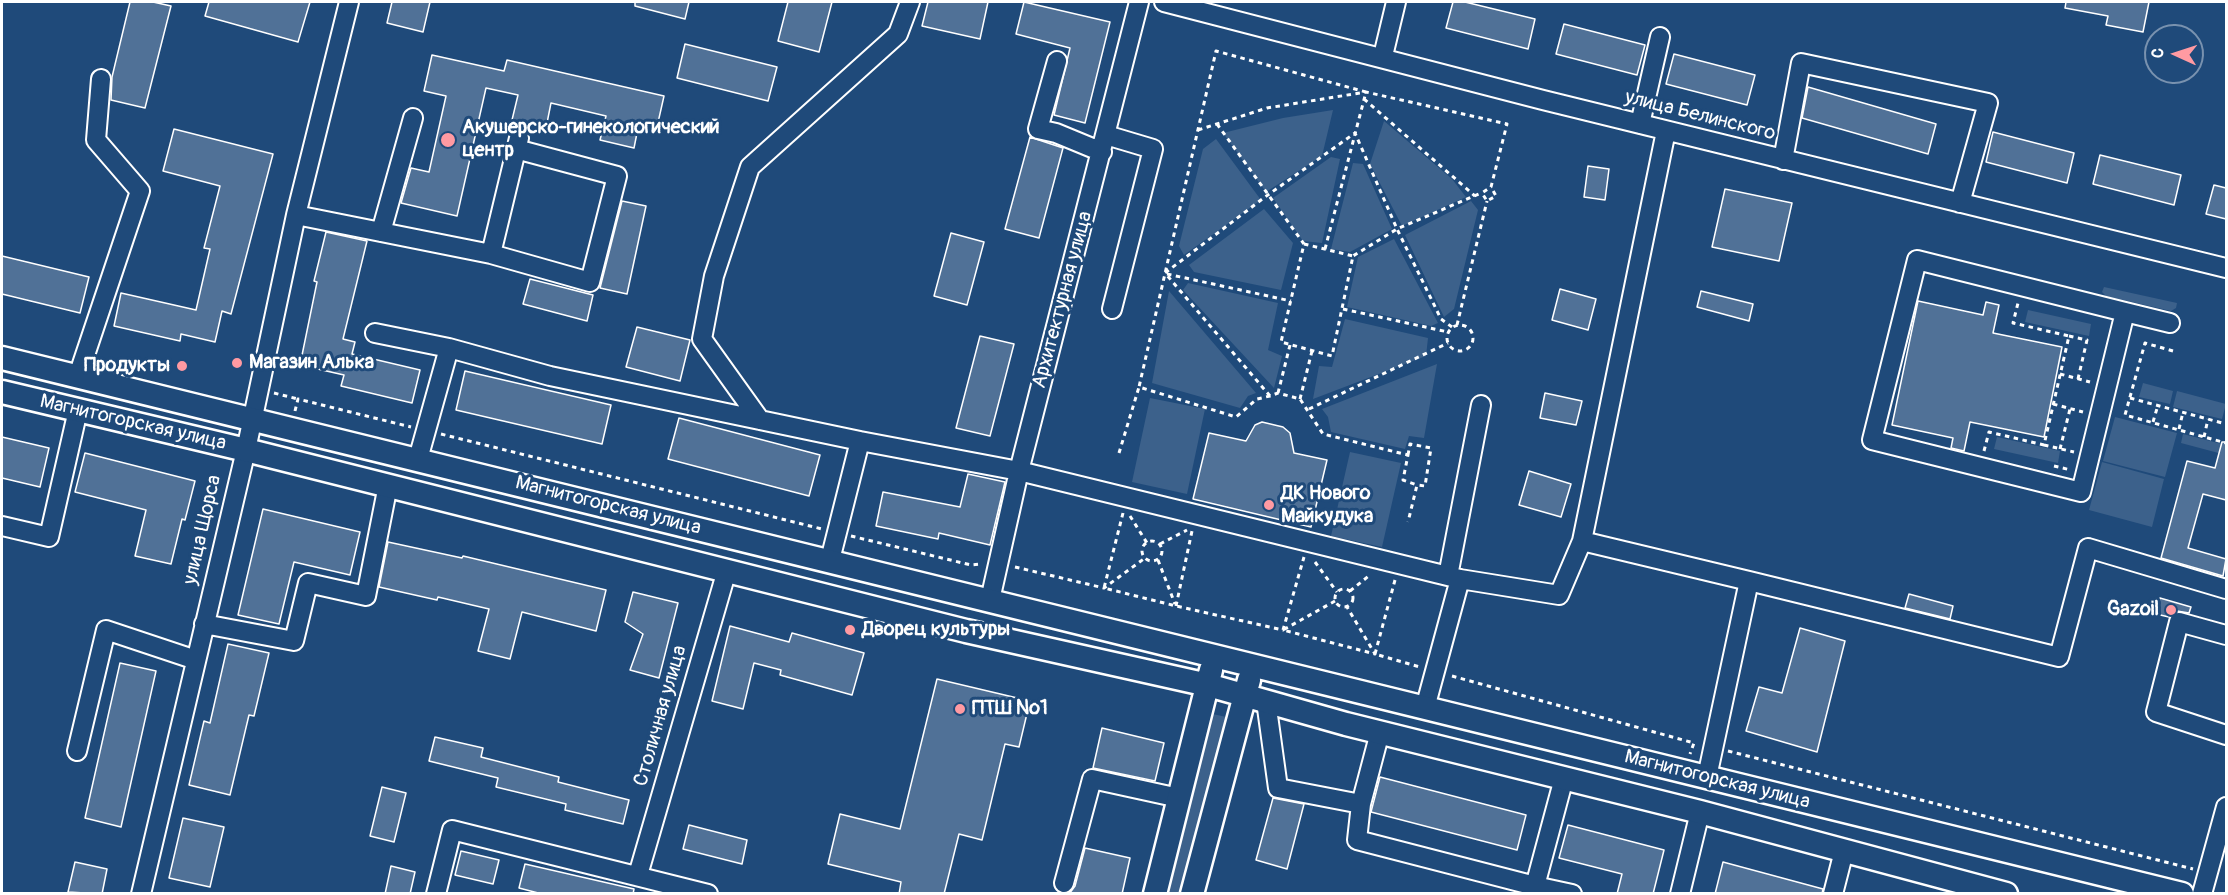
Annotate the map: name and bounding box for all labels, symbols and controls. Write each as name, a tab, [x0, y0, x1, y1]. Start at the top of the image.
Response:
north arrow	[2144, 24, 2204, 84]
text: С	[2148, 48, 2168, 59]
street label: улица Белинского	[1622, 86, 1778, 146]
place label: Акушерско-гинекологический центр	[462, 116, 720, 163]
marker: Акушерско-гинекологический центр	[439, 131, 457, 149]
street label: Архитектурная улица	[1028, 209, 1098, 391]
place label: Магазин Алька	[249, 351, 374, 375]
place label: Продукты	[84, 354, 170, 378]
marker: Магазин Алька	[230, 356, 244, 370]
marker: Продукты	[175, 359, 189, 373]
street label: Магнитогорская улица	[38, 390, 228, 456]
street label: Магнитогорская улица	[513, 471, 703, 541]
street label: улица Щорса	[179, 473, 227, 587]
place label: ДК Нового Майкудука	[1281, 482, 1373, 529]
marker: ДК Нового Майкудука	[1262, 498, 1276, 512]
place label: Gazoil	[2107, 598, 2159, 622]
marker: Gazoil	[2164, 603, 2178, 617]
place label: Дворец культуры	[862, 618, 1010, 642]
marker: Дворец культуры	[843, 623, 857, 637]
street label: Столичная улица	[629, 643, 693, 789]
place label: ПТШ №1	[972, 697, 1048, 721]
marker: ПТШ №1	[953, 702, 967, 716]
street label: Магнитогорская улица	[1622, 745, 1812, 815]

